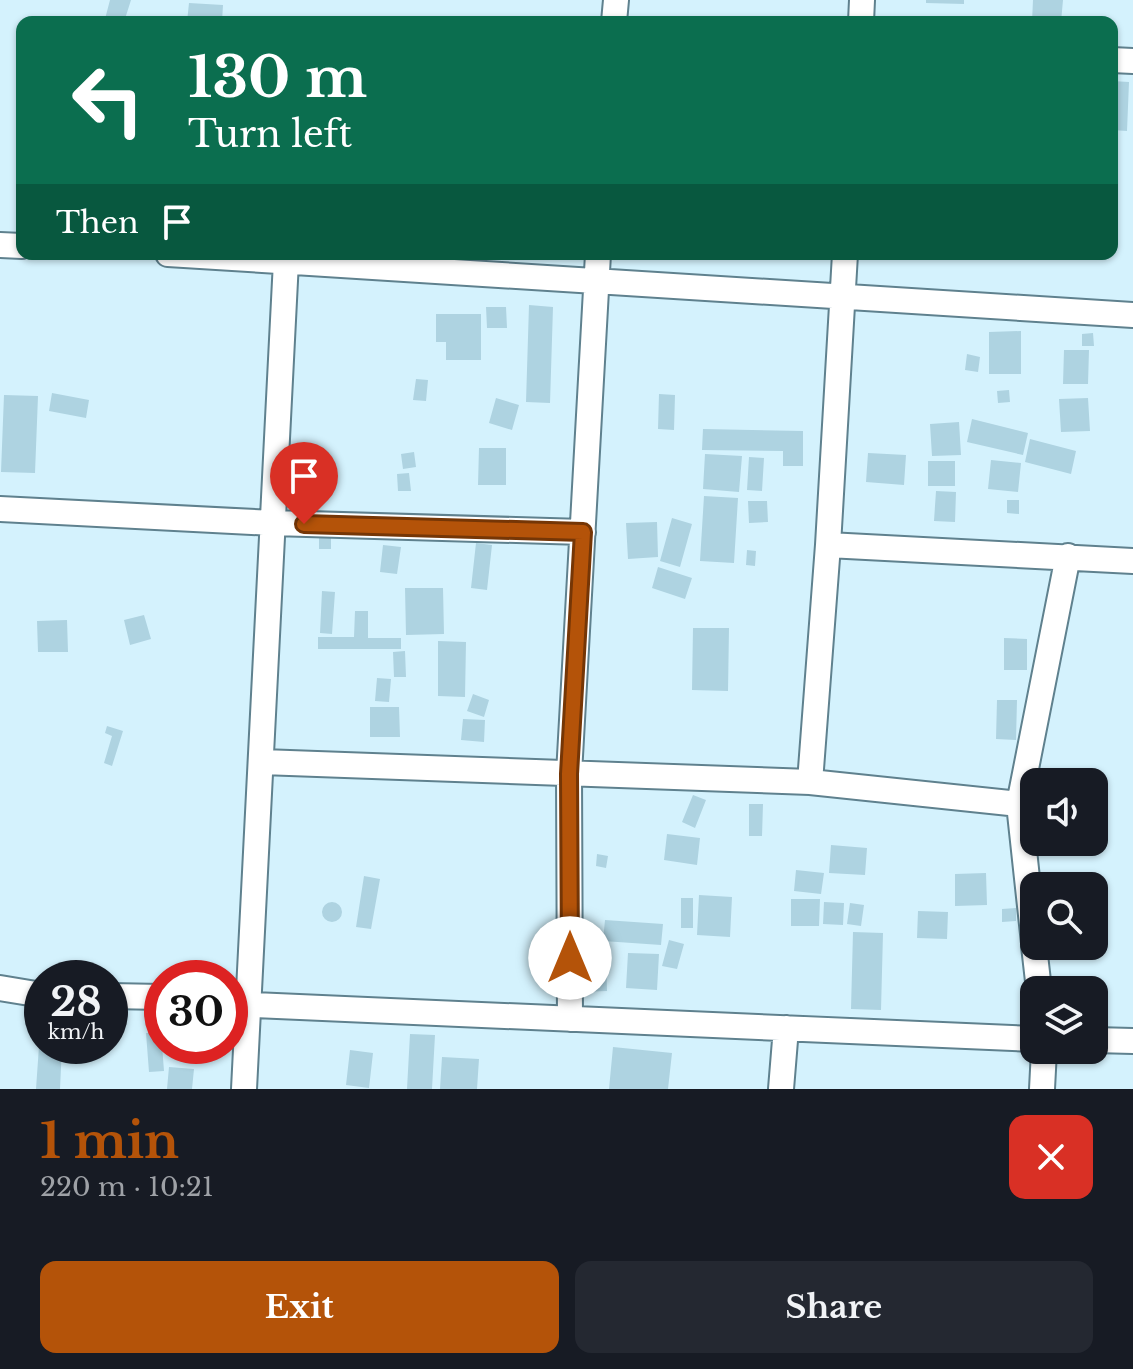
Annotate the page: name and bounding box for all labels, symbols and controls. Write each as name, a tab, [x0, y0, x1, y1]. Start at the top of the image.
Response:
text: 130 m	[188, 43, 367, 112]
icon: left	[56, 48, 160, 152]
text: Turn left	[188, 112, 352, 157]
icon: arrive	[155, 200, 199, 244]
text: Then	[56, 204, 139, 241]
pin	[270, 442, 338, 524]
icon: arrive	[282, 454, 326, 498]
map controls	[1020, 768, 1108, 1064]
button: sound	[1020, 768, 1108, 856]
button: search	[1020, 872, 1108, 960]
position arrow	[528, 916, 612, 1000]
speed limit sign: 30	[144, 960, 248, 1064]
button: layers	[1020, 976, 1108, 1064]
text: 28	[50, 977, 102, 1027]
text: km/h	[48, 1020, 104, 1044]
text: 1 min	[40, 1111, 179, 1171]
button: close	[1009, 1115, 1093, 1199]
text: 220 m · 10:21	[40, 1171, 213, 1203]
button: Exit	[40, 1261, 559, 1353]
button: Share	[575, 1261, 1093, 1353]

